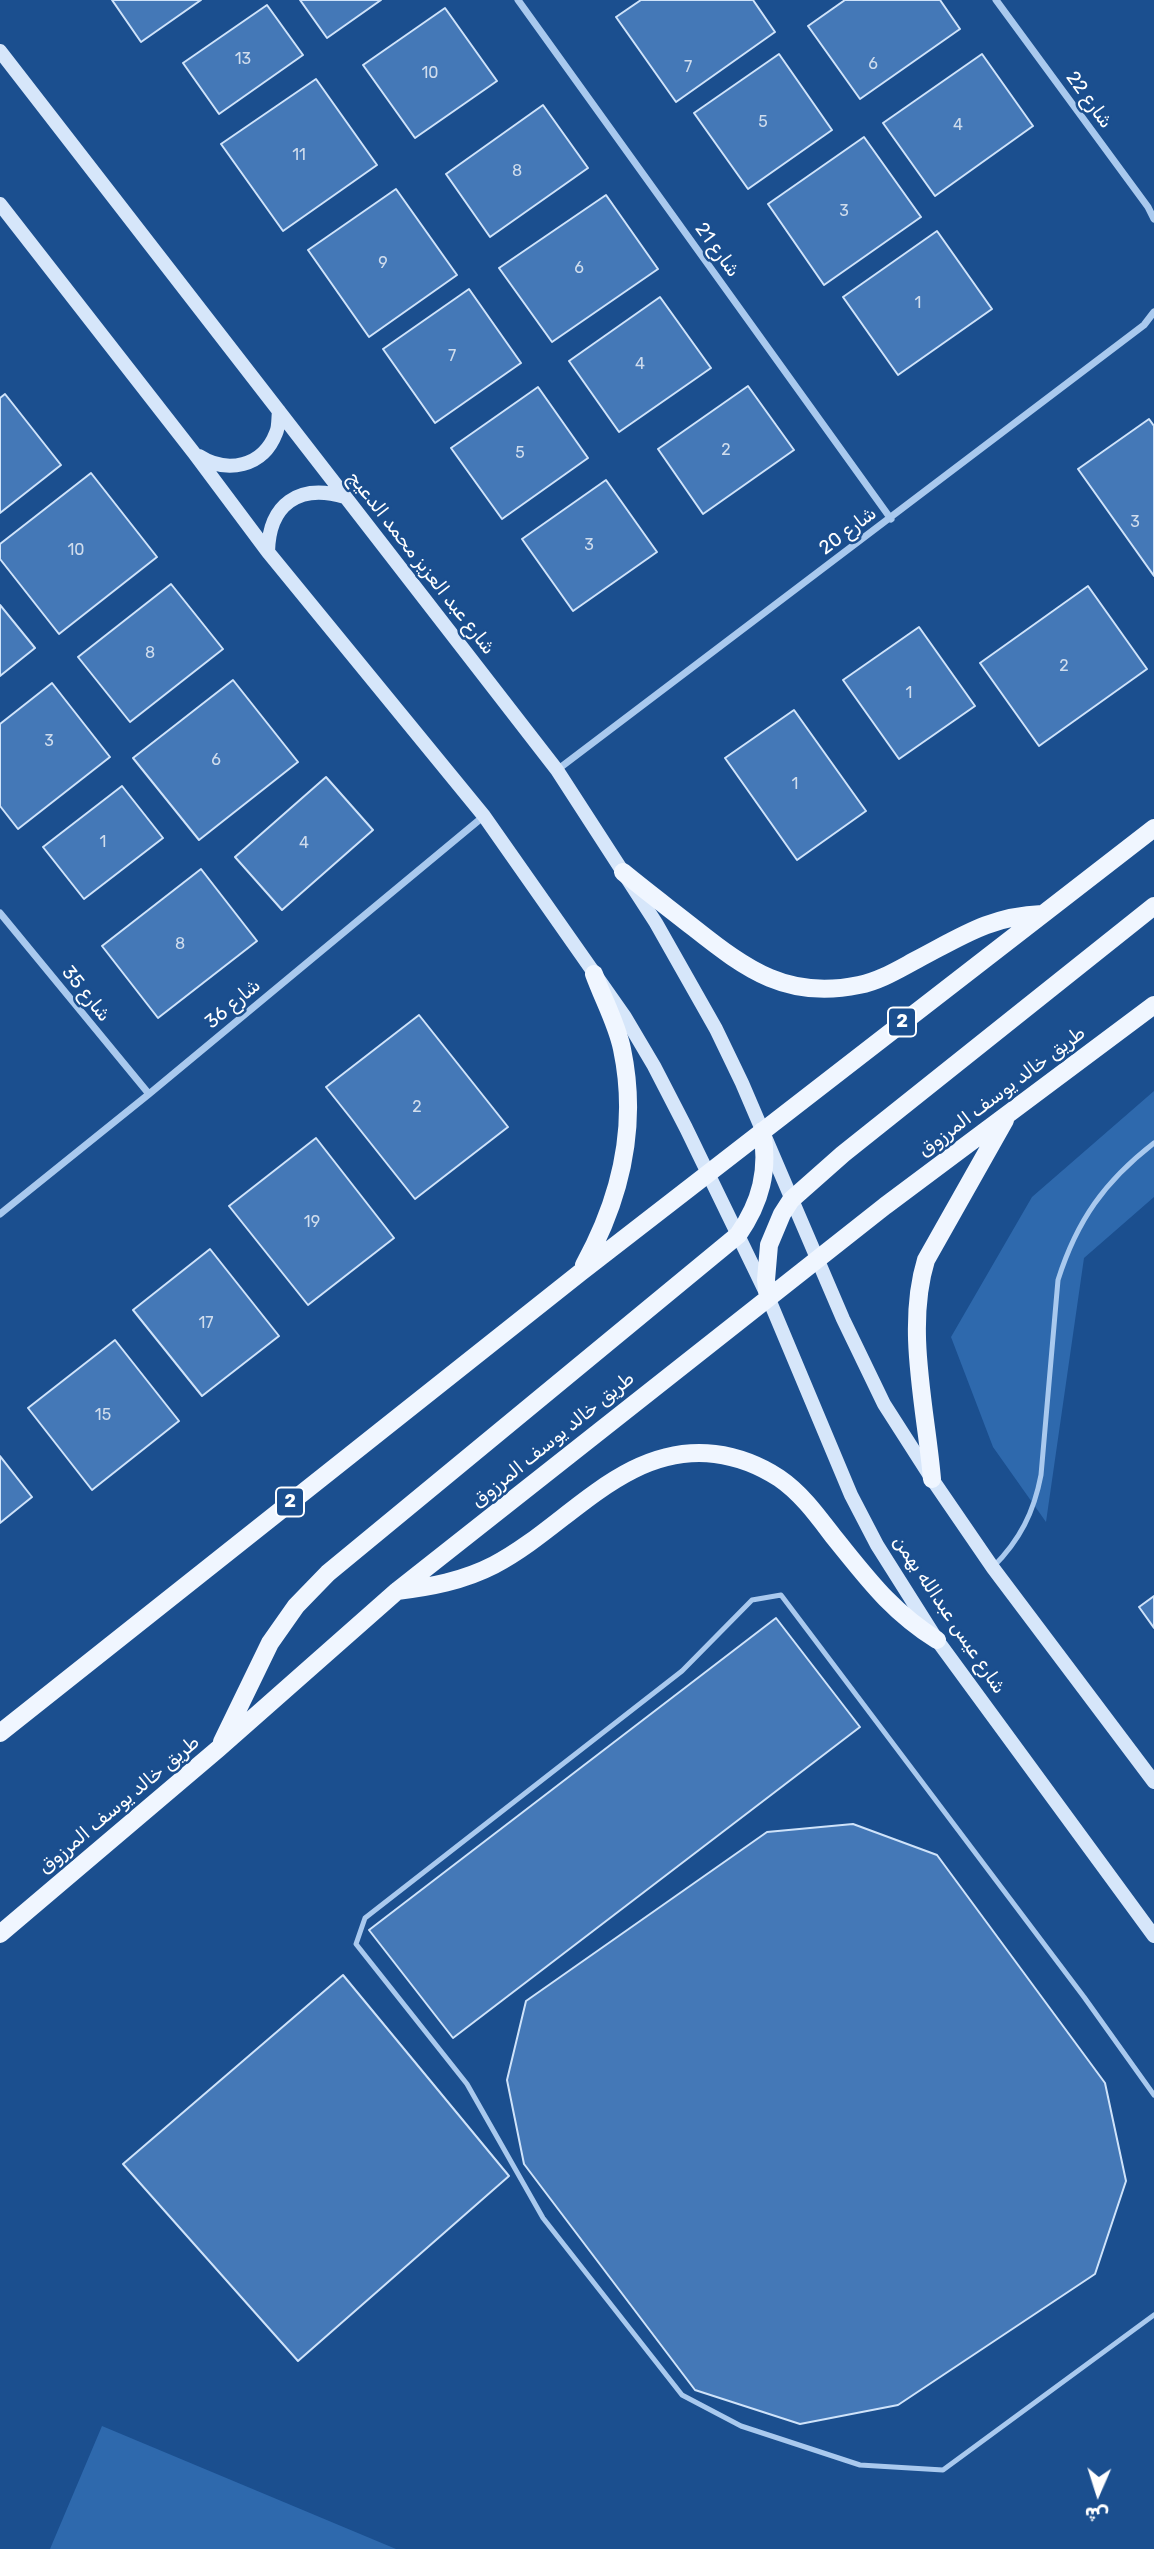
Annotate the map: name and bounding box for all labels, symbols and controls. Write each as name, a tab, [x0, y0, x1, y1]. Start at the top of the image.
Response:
house number: 13	[235, 49, 251, 69]
house number: 6	[868, 54, 878, 74]
house number: 7	[684, 57, 692, 77]
house number: 10	[421, 63, 439, 83]
street label: شارع 22	[1061, 67, 1117, 133]
house number: 5	[758, 112, 768, 132]
house number: 4	[953, 115, 963, 135]
house number: 11	[292, 145, 306, 165]
house number: 8	[512, 161, 522, 181]
house number: 3	[839, 201, 849, 221]
street label: شارع 21	[690, 218, 744, 282]
house number: 9	[378, 253, 388, 273]
house number: 6	[574, 258, 584, 278]
house number: 1	[915, 293, 921, 313]
house number: 7	[448, 346, 456, 366]
house number: 4	[635, 354, 645, 374]
house number: 2	[721, 440, 731, 460]
house number: 5	[515, 443, 525, 463]
street label: شارع عبد العزيز محمد الدعيج	[342, 467, 500, 659]
street label: شارع 20	[815, 502, 881, 560]
house number: 3	[1130, 512, 1140, 532]
house number: 3	[584, 535, 594, 555]
house number: 10	[67, 540, 85, 560]
house number: 8	[145, 643, 155, 663]
house number: 2	[1059, 656, 1069, 676]
house number: 1	[906, 683, 912, 703]
house number: 3	[44, 731, 54, 751]
house number: 6	[211, 750, 221, 770]
house number: 1	[792, 774, 798, 794]
house number: 1	[100, 832, 106, 852]
house number: 4	[299, 833, 309, 853]
house number: 8	[175, 934, 185, 954]
street label: شارع 35	[57, 961, 115, 1027]
street label: شارع 36	[201, 974, 265, 1034]
road number: 2	[888, 1007, 916, 1036]
street label: طريق خالد يوسف المرزوق	[914, 1022, 1090, 1162]
house number: 2	[412, 1097, 422, 1117]
house number: 19	[304, 1212, 320, 1232]
house number: 17	[198, 1313, 214, 1333]
street label: طريق خالد يوسف المرزوق	[467, 1367, 639, 1513]
house number: 15	[95, 1405, 111, 1425]
road number: 2	[276, 1488, 304, 1517]
street label: شارع عيس عبدالله بهمن	[888, 1532, 1010, 1698]
street label: طريق خالد يوسف المرزوق	[34, 1731, 204, 1879]
north arrow	[1063, 2458, 1133, 2528]
text: ش	[1084, 2502, 1110, 2527]

